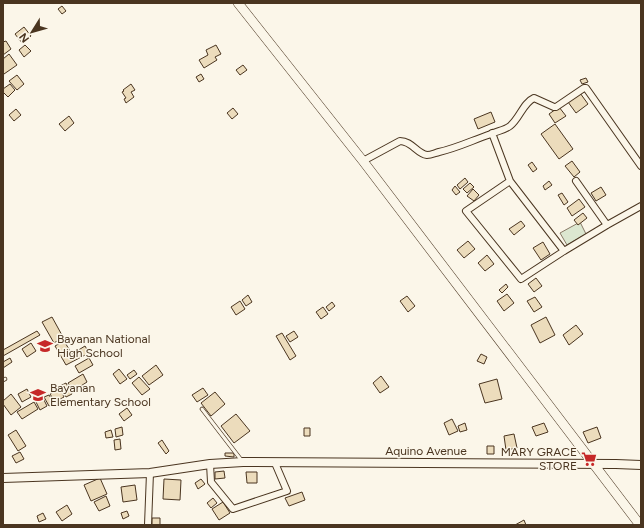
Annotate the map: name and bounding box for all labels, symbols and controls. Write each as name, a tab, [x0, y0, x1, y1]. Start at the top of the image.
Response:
north arrow	[12, 12, 52, 52]
text: N	[17, 30, 32, 45]
place label: Bayanan National High School	[57, 332, 150, 360]
school or university icon: Bayanan National High School	[36, 337, 54, 355]
place label: Bayanan Elementary School	[50, 381, 151, 409]
school or university icon: Bayanan Elementary School	[29, 386, 47, 404]
street label: Aquino Avenue	[385, 444, 467, 458]
place label: MARY GRACE STORE	[501, 445, 577, 473]
supermarket icon: MARY GRACE STORE	[580, 450, 598, 468]

